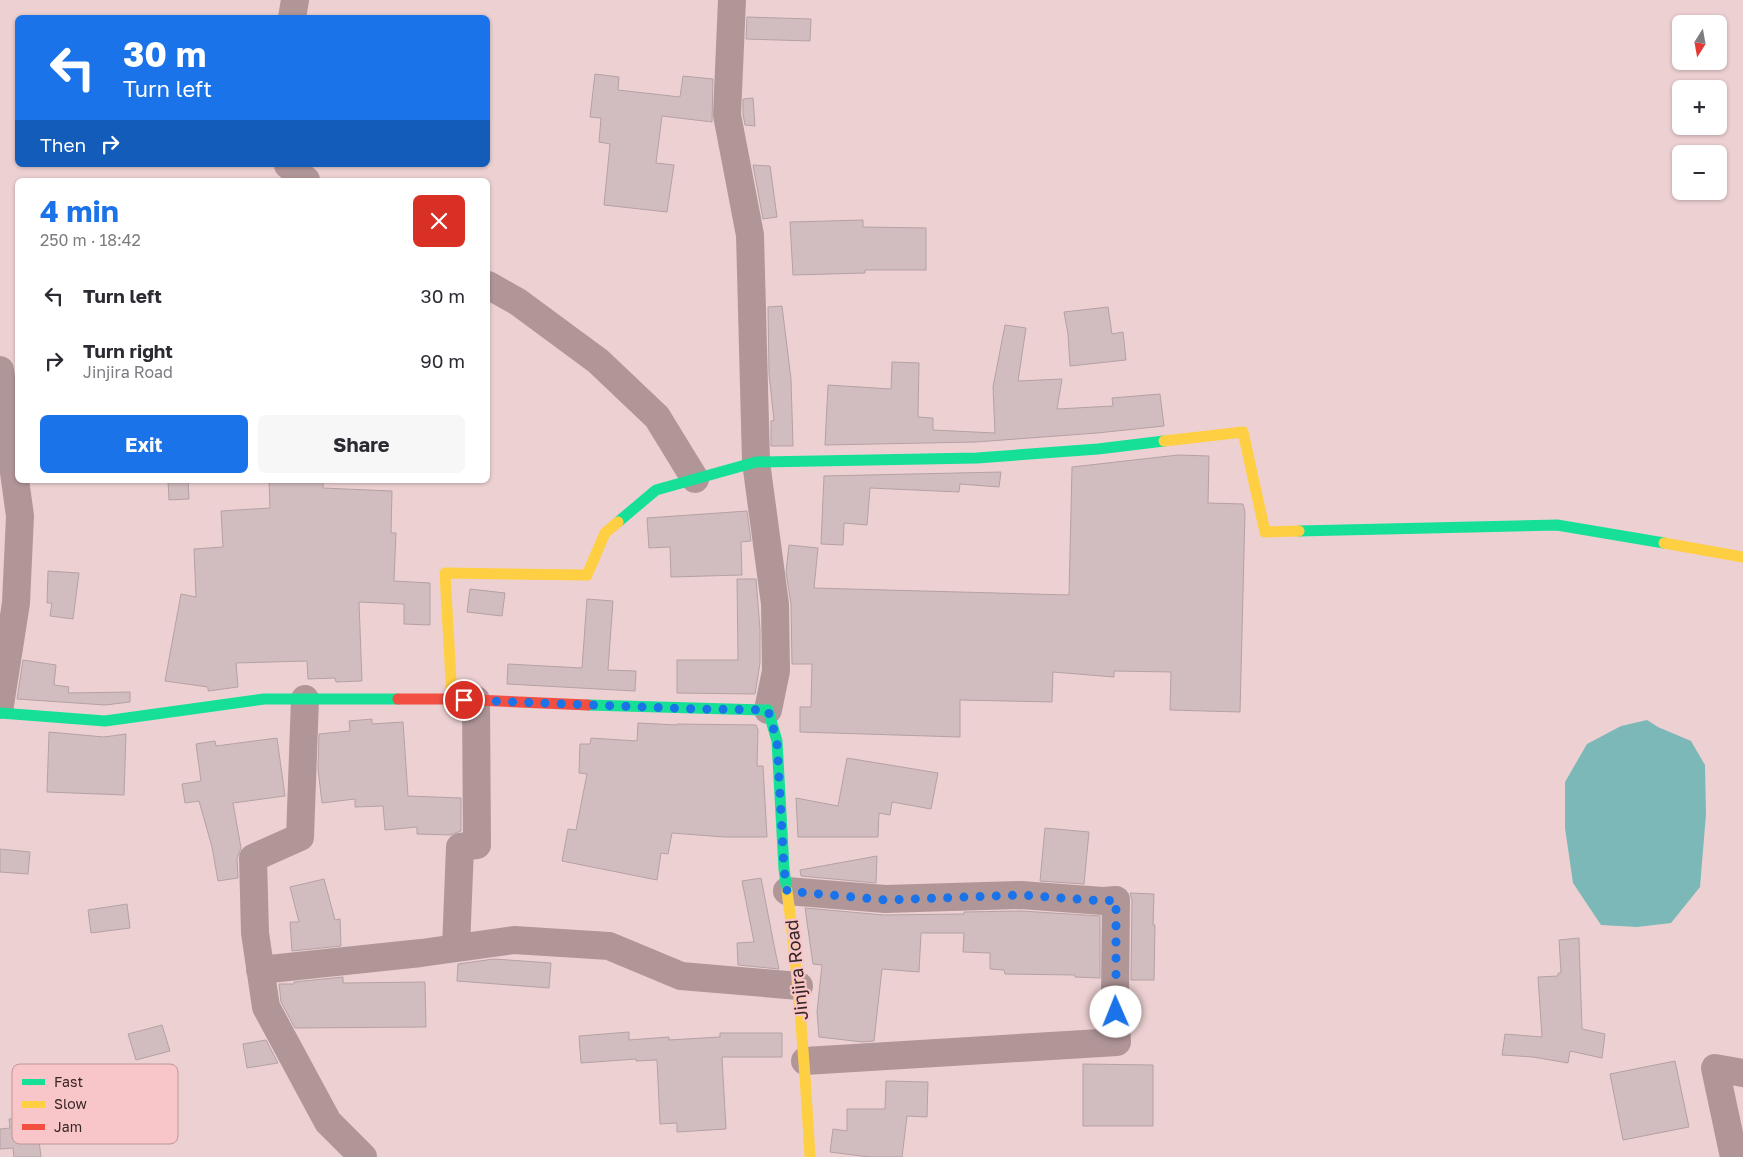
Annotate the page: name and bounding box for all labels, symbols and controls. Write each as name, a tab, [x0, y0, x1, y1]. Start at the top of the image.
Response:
north arrow	[1672, 15, 1728, 70]
map controls	[1672, 15, 1727, 200]
text: 30 m	[123, 33, 206, 75]
icon: left	[40, 35, 105, 100]
text: Turn left	[123, 75, 212, 102]
button: +	[1672, 80, 1727, 135]
icon: right	[96, 130, 124, 158]
text: Then	[40, 133, 86, 156]
button: −	[1672, 145, 1727, 200]
text: 4 min	[40, 193, 119, 229]
button: close	[413, 195, 465, 247]
text: 250 m · 18:42	[40, 230, 141, 250]
icon: left	[40, 282, 68, 310]
text: Turn left	[83, 284, 162, 307]
text: 30 m	[421, 284, 465, 307]
text: Turn right	[83, 339, 173, 362]
icon: right	[40, 347, 68, 375]
text: 90 m	[420, 349, 465, 372]
text: Jinjira Road	[83, 362, 173, 382]
button: Exit	[40, 415, 248, 473]
button: Share	[258, 415, 465, 473]
pin	[443, 679, 485, 721]
icon: arrive	[450, 686, 478, 714]
street label: Jinjira Road	[780, 919, 812, 1021]
position arrow	[1089, 985, 1141, 1037]
legend	[12, 1064, 178, 1144]
text: Fast	[54, 1073, 83, 1090]
text: Slow	[54, 1095, 87, 1112]
text: Jam	[54, 1118, 82, 1135]

